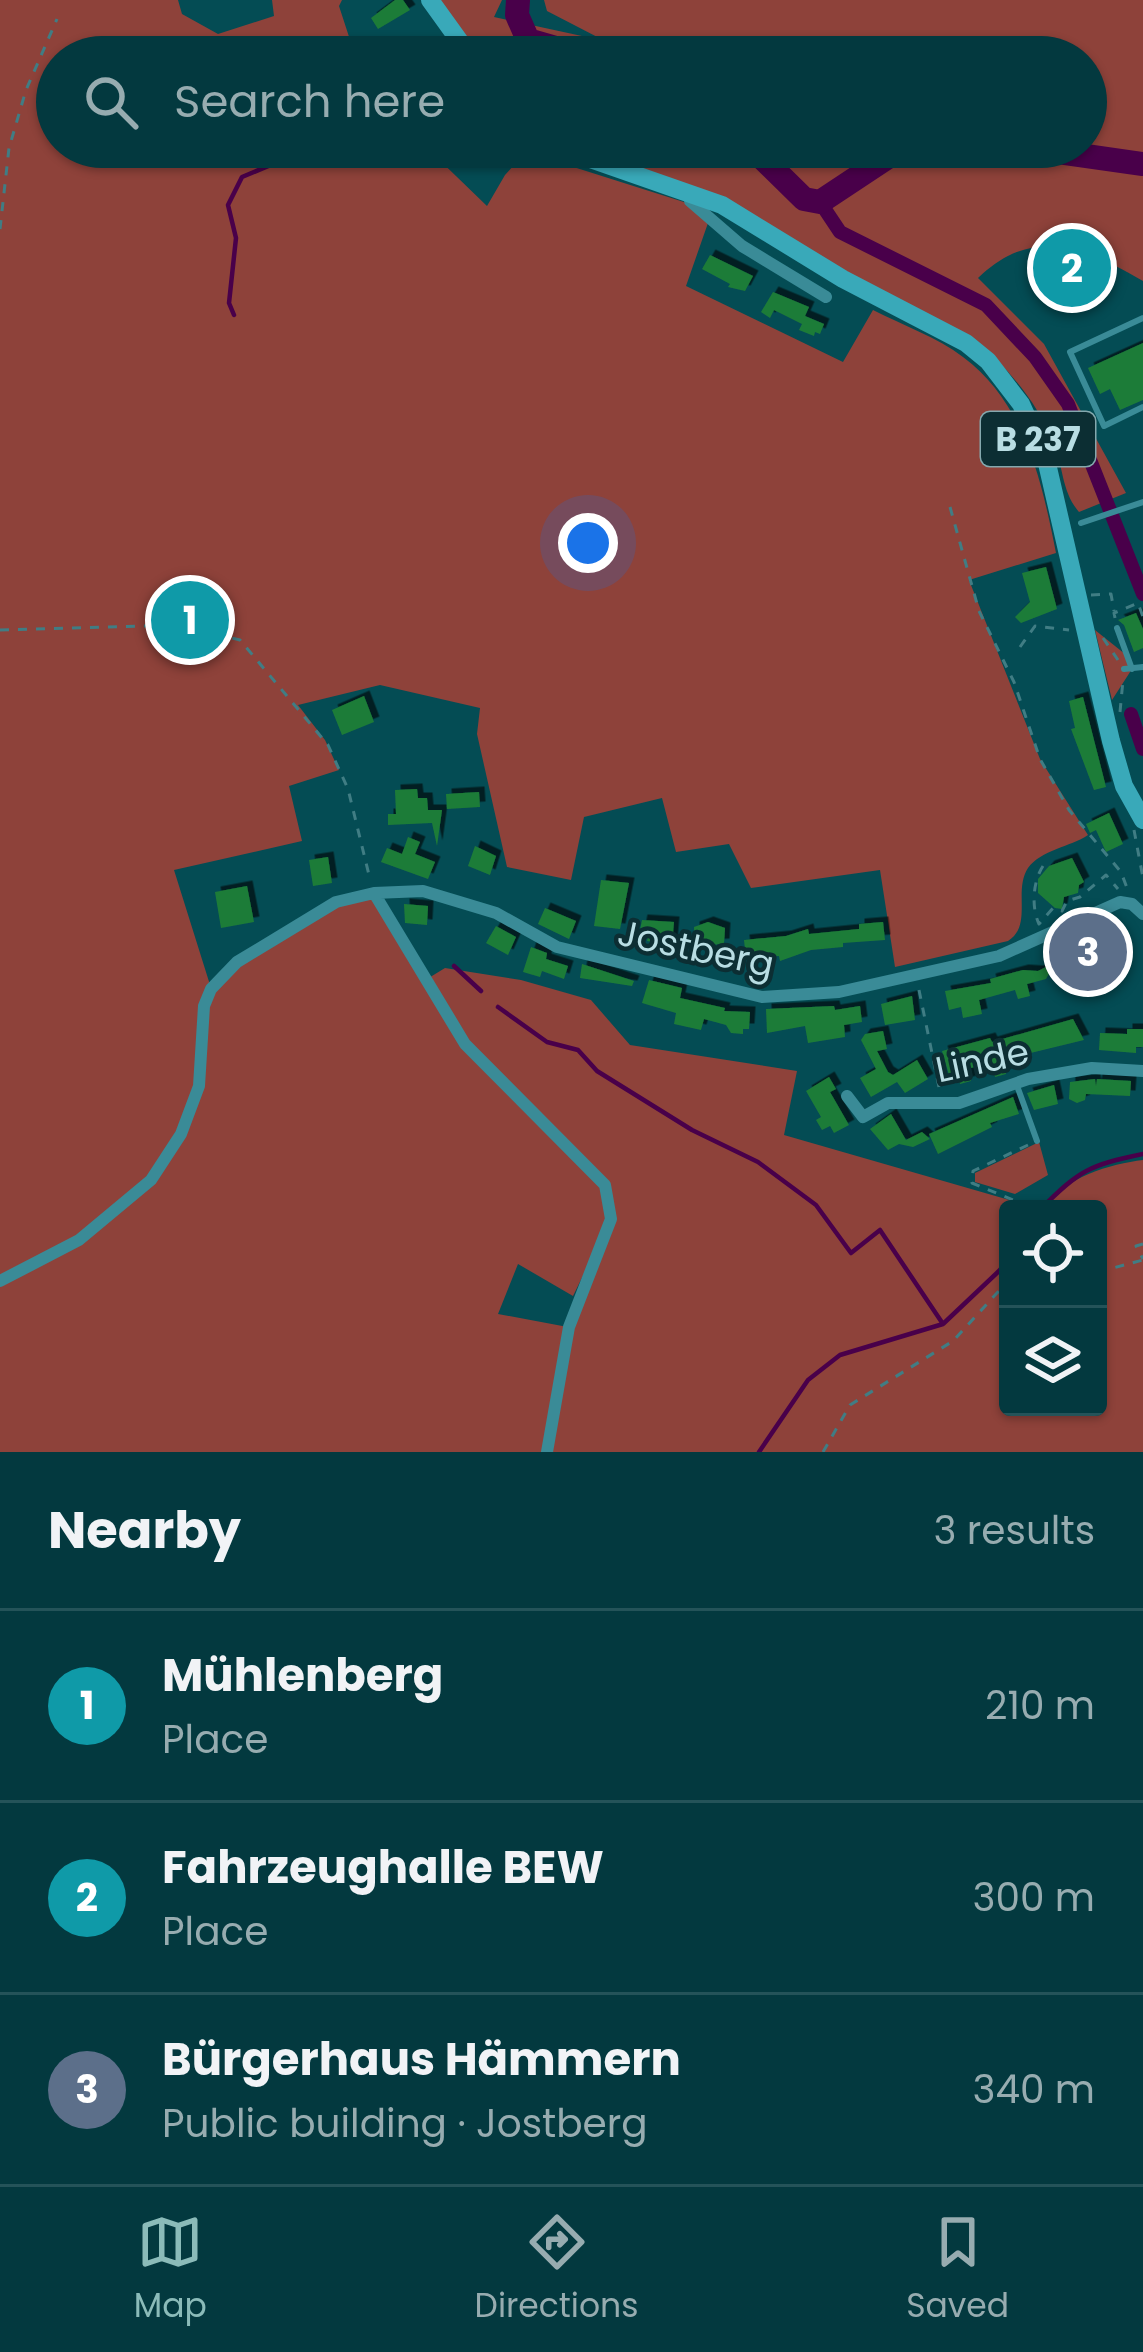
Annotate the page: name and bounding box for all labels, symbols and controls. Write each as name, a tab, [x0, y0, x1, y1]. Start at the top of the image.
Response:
search box	[36, 36, 1107, 168]
icon: search	[78, 69, 144, 135]
text: Search here	[174, 70, 445, 133]
pin: 2	[1033, 223, 1111, 313]
road number: B 237	[981, 412, 1095, 466]
your location	[558, 513, 618, 573]
pin: 1	[151, 575, 229, 665]
street label: Jostberg	[613, 907, 779, 990]
pin: 3	[1049, 907, 1127, 997]
street label: Linde	[931, 1026, 1033, 1095]
map controls	[999, 1200, 1107, 1416]
button: locate	[999, 1200, 1107, 1308]
button: layers	[999, 1308, 1107, 1416]
text: Nearby	[48, 1494, 241, 1566]
text: 3 results	[933, 1503, 1095, 1558]
text: Mühlenberg	[162, 1644, 443, 1707]
text: 1	[80, 1678, 94, 1733]
text: 210 m	[985, 1678, 1095, 1733]
text: Place	[162, 1712, 268, 1767]
text: Fahrzeughalle BEW	[162, 1836, 604, 1899]
text: 2	[76, 1870, 98, 1925]
text: 300 m	[972, 1870, 1095, 1925]
text: Place	[162, 1904, 268, 1959]
text: Bürgerhaus Hämmern	[162, 2028, 681, 2091]
text: 3	[75, 2062, 99, 2117]
text: 340 m	[972, 2062, 1095, 2117]
text: Public building · Jostberg	[162, 2096, 648, 2151]
tab: Map	[134, 2209, 207, 2331]
tab: Directions	[475, 2209, 638, 2331]
tab: Saved	[906, 2209, 1009, 2331]

